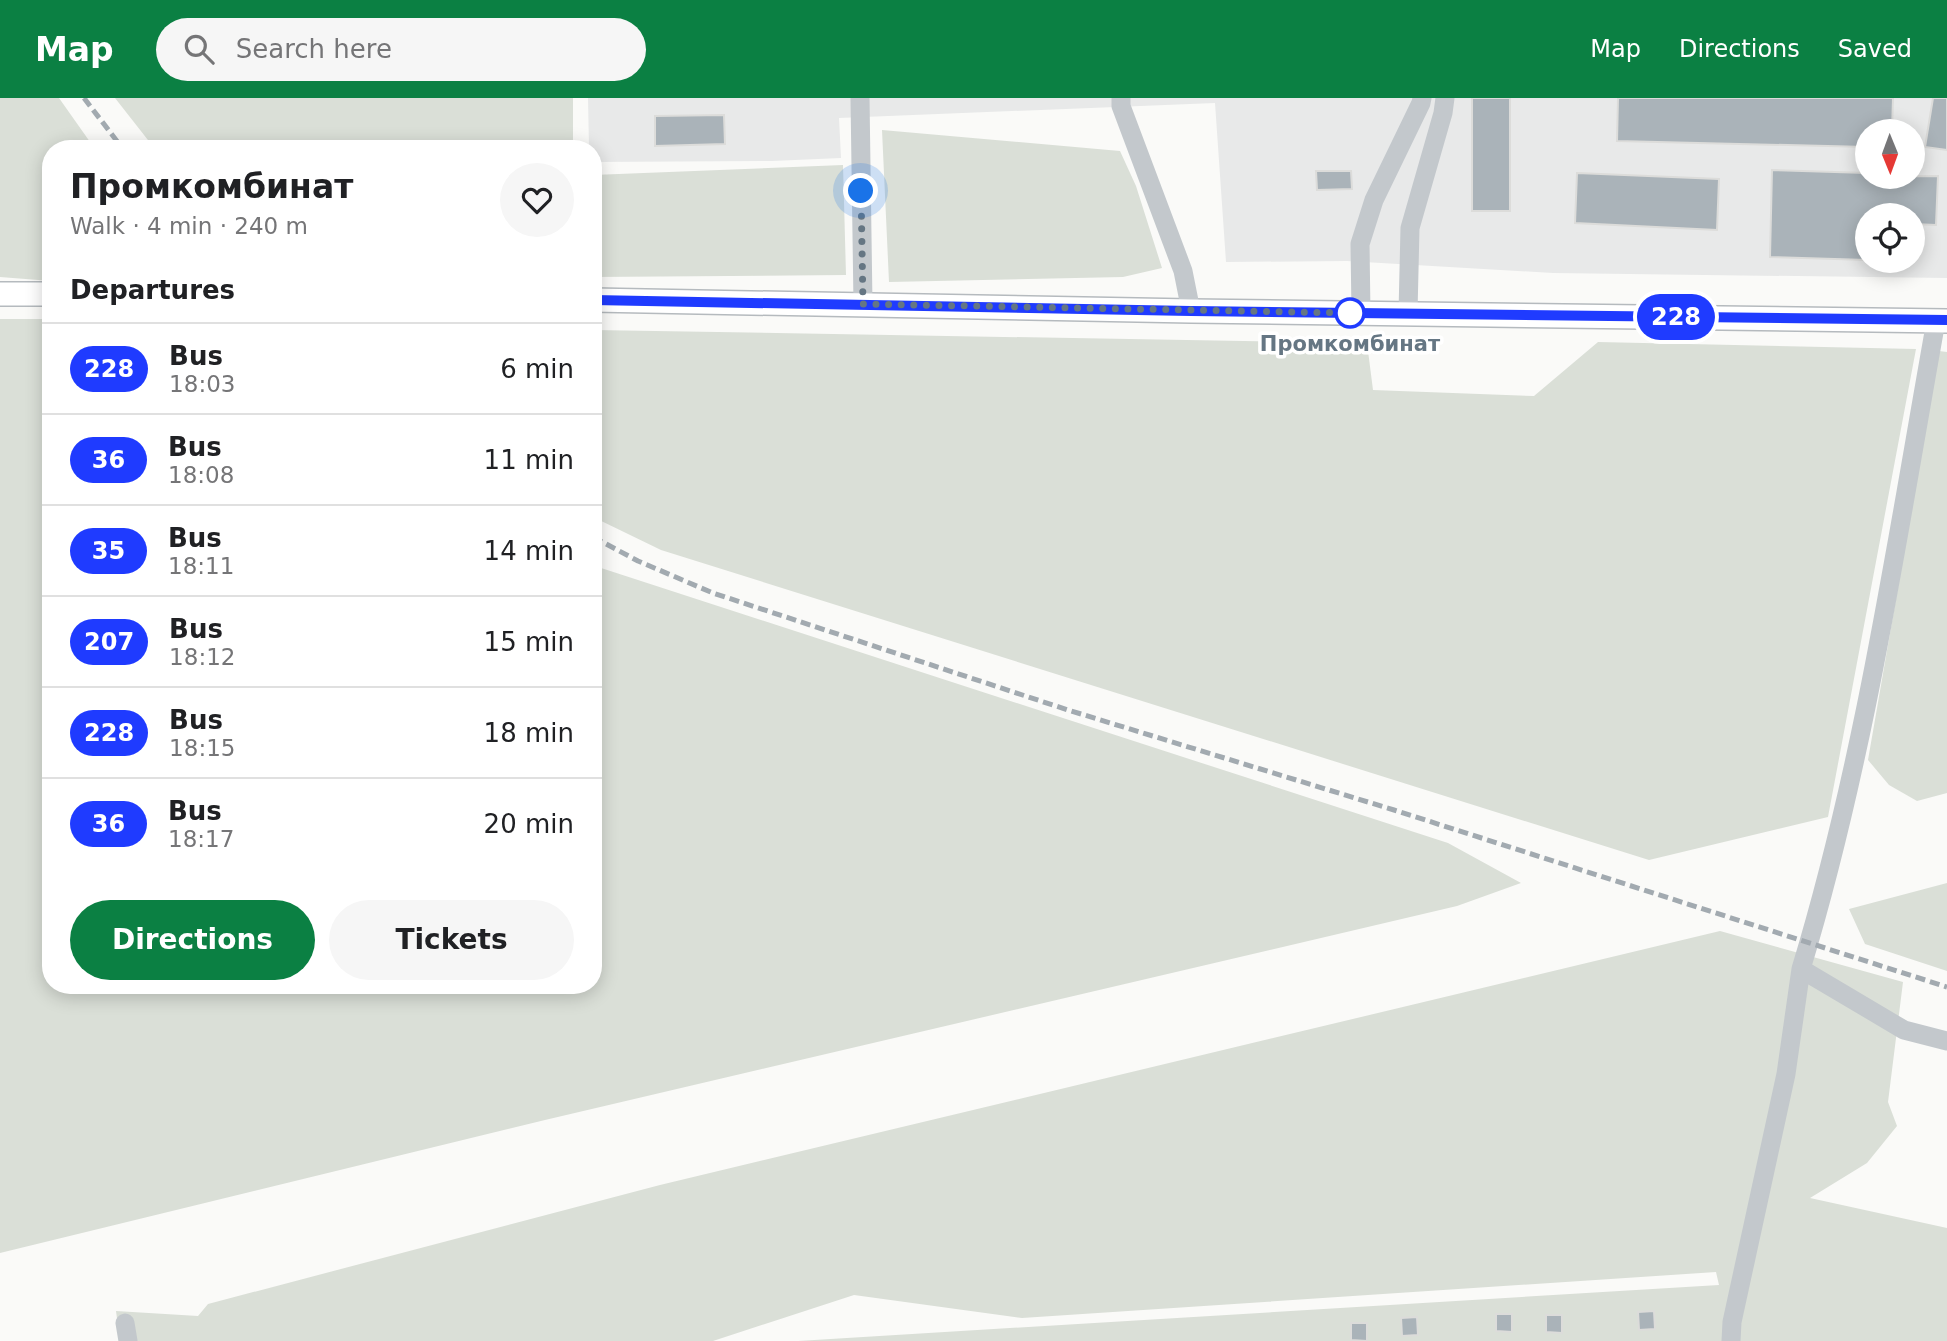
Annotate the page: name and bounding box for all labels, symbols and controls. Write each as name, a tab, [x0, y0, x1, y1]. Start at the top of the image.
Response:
search box	[156, 18, 646, 81]
text: Map	[35, 30, 114, 69]
icon: search	[180, 30, 218, 68]
text: Search here	[236, 34, 392, 64]
text: Map	[1590, 35, 1641, 63]
text: Directions	[1679, 35, 1800, 63]
text: Saved	[1838, 35, 1912, 63]
north arrow	[1855, 119, 1925, 189]
map controls	[1855, 119, 1925, 273]
button: heart	[500, 163, 574, 237]
text: Промкомбинат	[70, 167, 353, 206]
your location	[843, 173, 878, 208]
button: locate	[1855, 203, 1925, 273]
text: Walk · 4 min · 240 m	[70, 213, 308, 239]
text: Departures	[70, 275, 235, 305]
line badge: 228	[1636, 294, 1716, 340]
marker: Промкомбинат	[1335, 298, 1365, 328]
text: 228	[1651, 303, 1701, 331]
place label: Промкомбинат	[1260, 332, 1441, 356]
text: Bus	[169, 341, 223, 371]
text: 6 min	[500, 354, 574, 384]
text: 228	[84, 355, 134, 383]
text: 18:03	[169, 371, 235, 397]
text: Bus	[168, 432, 222, 462]
text: 11 min	[484, 445, 574, 475]
text: 36	[92, 446, 125, 474]
text: 18:08	[168, 462, 234, 488]
text: Bus	[168, 523, 222, 553]
text: 14 min	[484, 536, 574, 566]
text: 35	[92, 537, 125, 565]
text: 18:11	[168, 553, 234, 579]
text: Bus	[169, 614, 223, 644]
text: 15 min	[484, 627, 574, 657]
text: 207	[84, 628, 134, 656]
text: 18:12	[169, 644, 235, 670]
text: Bus	[169, 705, 223, 735]
text: 18 min	[484, 718, 574, 748]
text: 228	[84, 719, 134, 747]
text: 18:15	[169, 735, 235, 761]
text: Bus	[168, 796, 222, 826]
text: 20 min	[484, 809, 574, 839]
text: 36	[92, 810, 125, 838]
text: 18:17	[168, 826, 234, 852]
button: Directions	[70, 900, 315, 980]
button: Tickets	[329, 900, 574, 980]

